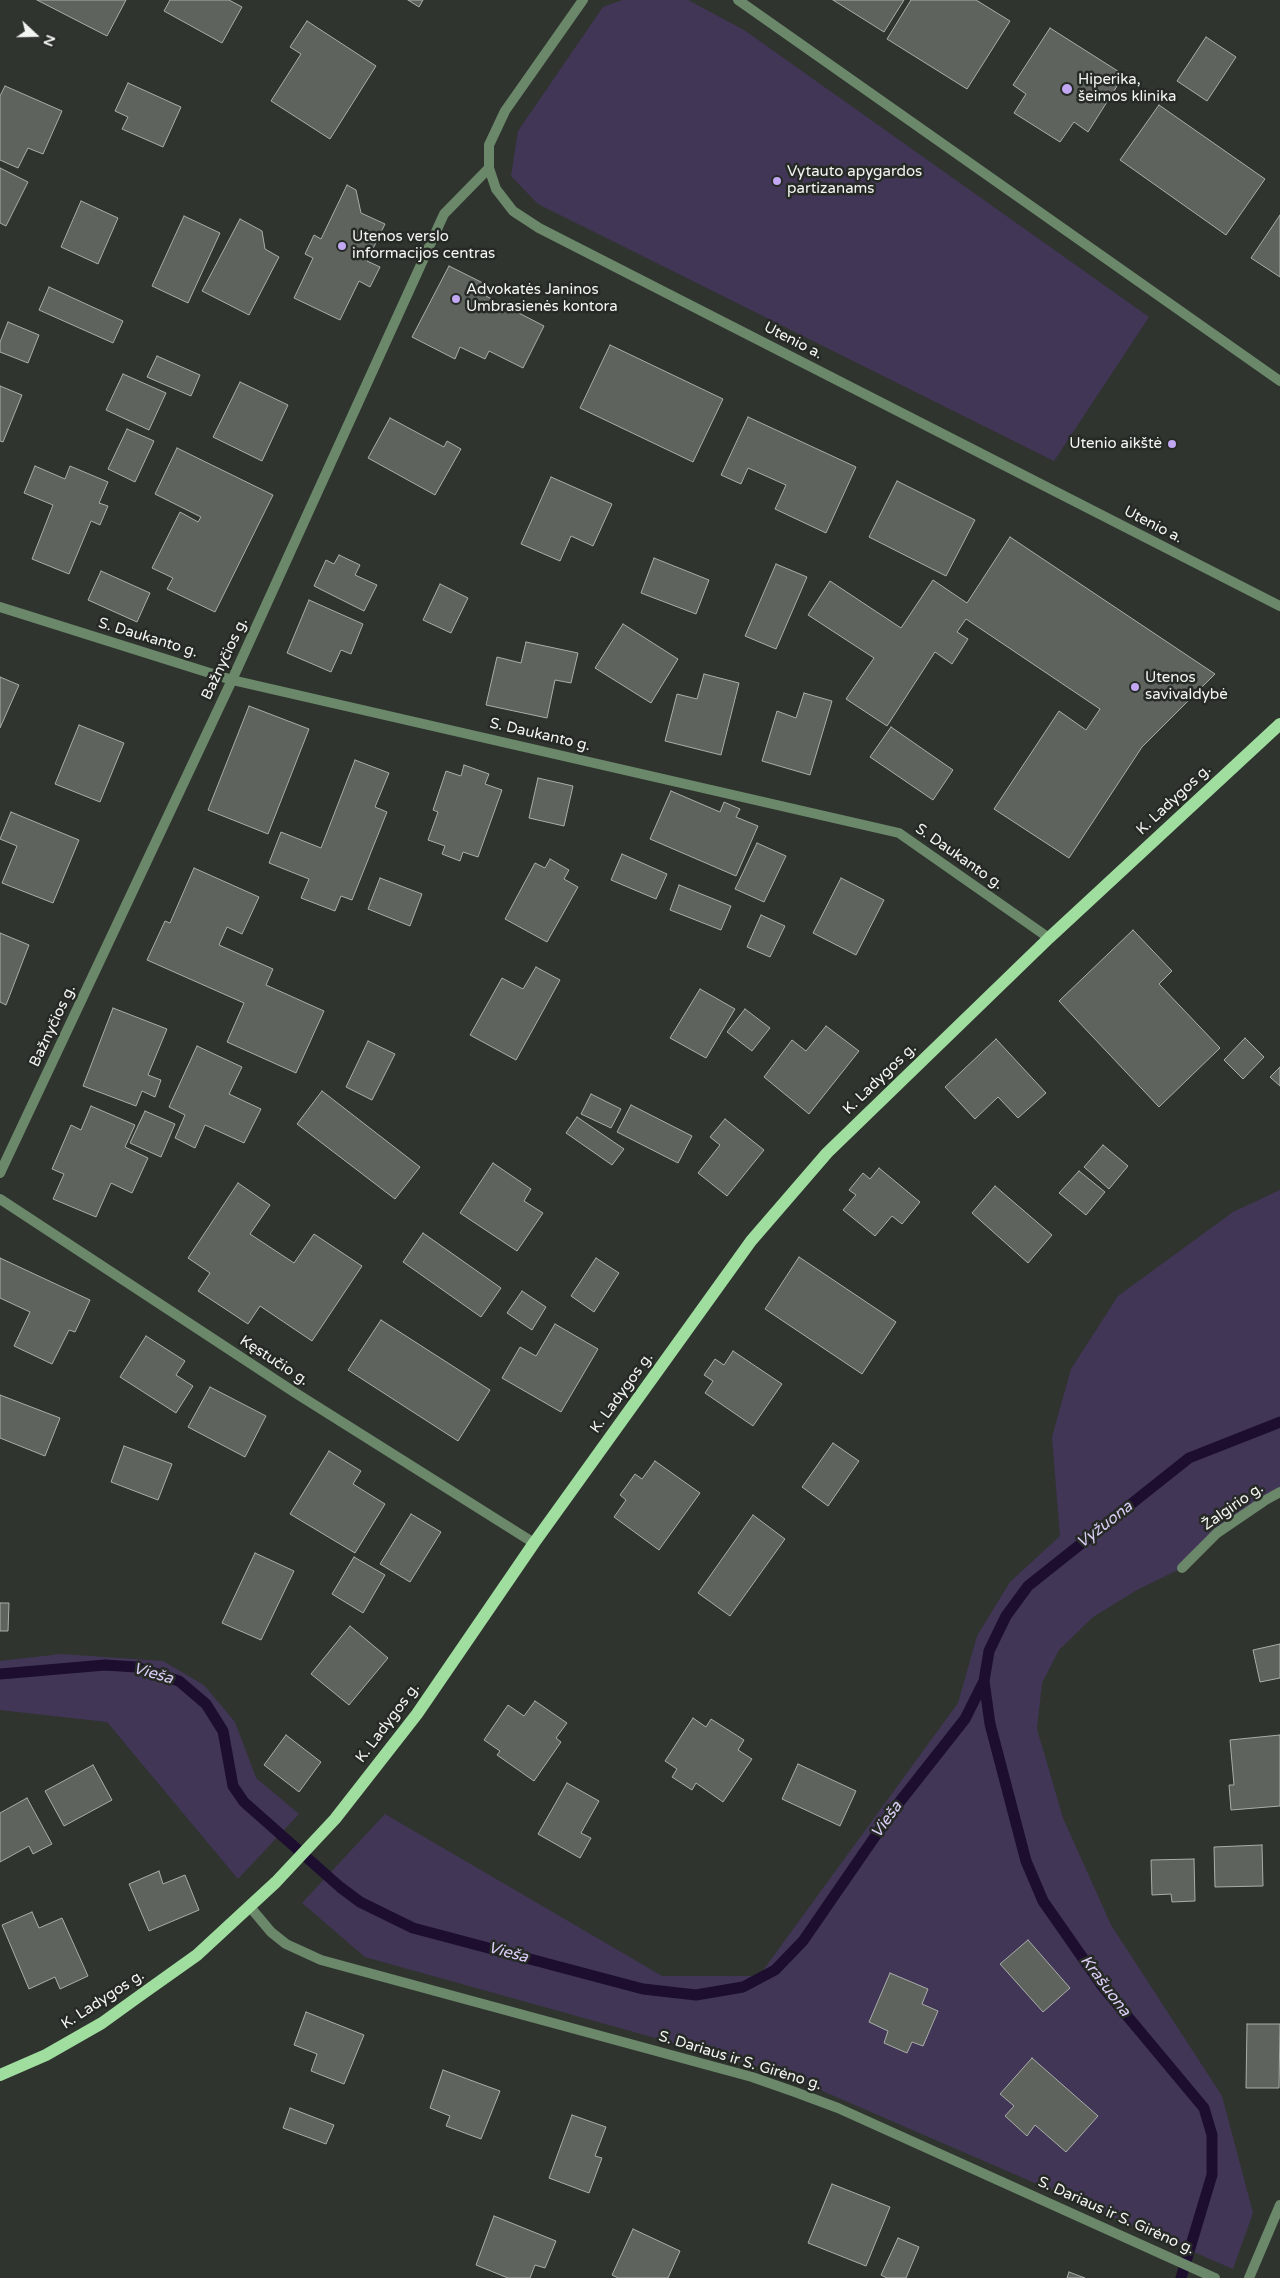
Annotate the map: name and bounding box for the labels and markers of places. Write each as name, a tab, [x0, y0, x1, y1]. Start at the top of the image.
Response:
place label: Hiperika, šeimos klinika	[1078, 71, 1176, 106]
marker: Hiperika, šeimos klinika	[1060, 82, 1074, 96]
place label: Vytauto apygardos partizanams	[787, 163, 922, 198]
marker: Vytauto apygardos partizanams	[771, 175, 783, 187]
place label: Utenos verslo informacijos centras	[352, 228, 495, 263]
marker: Utenos verslo informacijos centras	[336, 240, 348, 252]
place label: Advokatės Janinos Umbrasienės kontora	[466, 281, 618, 316]
marker: Advokatės Janinos Umbrasienės kontora	[450, 293, 462, 305]
place label: Utenio aikštė	[1069, 435, 1162, 453]
marker: Utenio aikštė	[1166, 438, 1178, 450]
place label: Utenos savivaldybė	[1145, 669, 1228, 704]
marker: Utenos savivaldybė	[1129, 681, 1141, 693]

